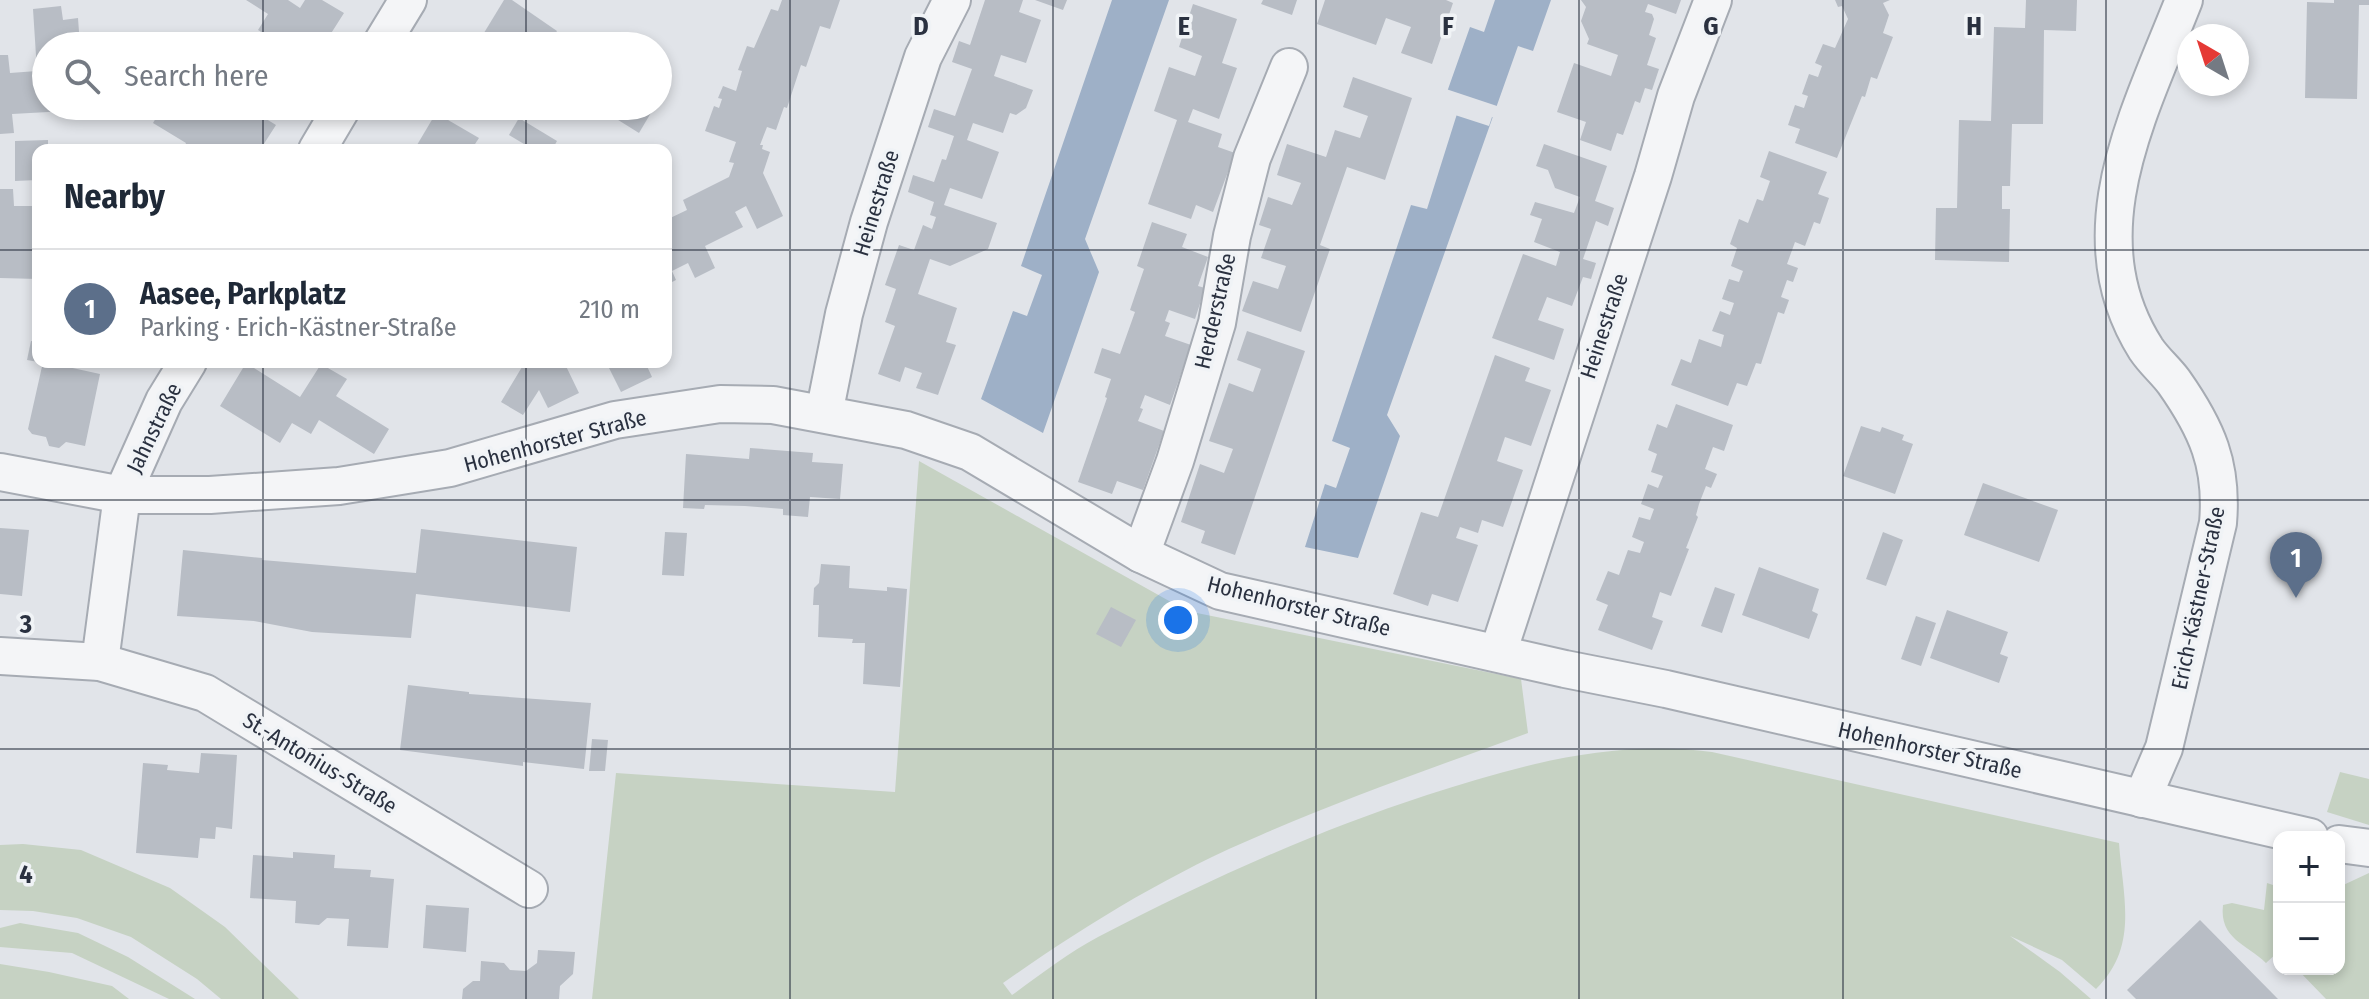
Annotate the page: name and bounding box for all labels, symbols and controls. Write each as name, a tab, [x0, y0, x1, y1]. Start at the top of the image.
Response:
text: D	[913, 11, 929, 42]
text: E	[1178, 11, 1190, 42]
text: F	[1442, 11, 1454, 42]
text: G	[1703, 11, 1719, 42]
text: H	[1966, 11, 1982, 42]
north arrow	[2177, 24, 2249, 96]
search box	[32, 32, 672, 120]
icon: search	[60, 54, 104, 98]
text: Search here	[124, 58, 269, 94]
street label: Heinestraße	[847, 147, 905, 259]
text: Nearby	[64, 176, 165, 217]
street label: Herderstraße	[1189, 250, 1241, 372]
street label: Heinestraße	[1574, 270, 1634, 382]
text: Aasee, Parkplatz	[140, 276, 346, 312]
text: 1	[85, 294, 96, 325]
text: 210 m	[579, 294, 640, 325]
text: Parking · Erich-Kästner-Straße	[140, 312, 457, 343]
street label: Jahnstraße	[121, 378, 187, 478]
street label: Hohenhorster Straße	[461, 404, 649, 478]
street label: Erich-Kästner-Straße	[2165, 504, 2231, 692]
pin: 1	[2270, 532, 2322, 598]
street label: Hohenhorster Straße	[1205, 570, 1393, 642]
your location	[1158, 600, 1198, 640]
text: 3	[19, 609, 32, 640]
street label: St.-Antonius-Straße	[238, 706, 402, 820]
street label: Hohenhorster Straße	[1835, 716, 2025, 784]
map controls	[2273, 831, 2345, 975]
button: +	[2273, 831, 2345, 903]
text: 4	[19, 859, 33, 890]
button: −	[2273, 903, 2345, 975]

